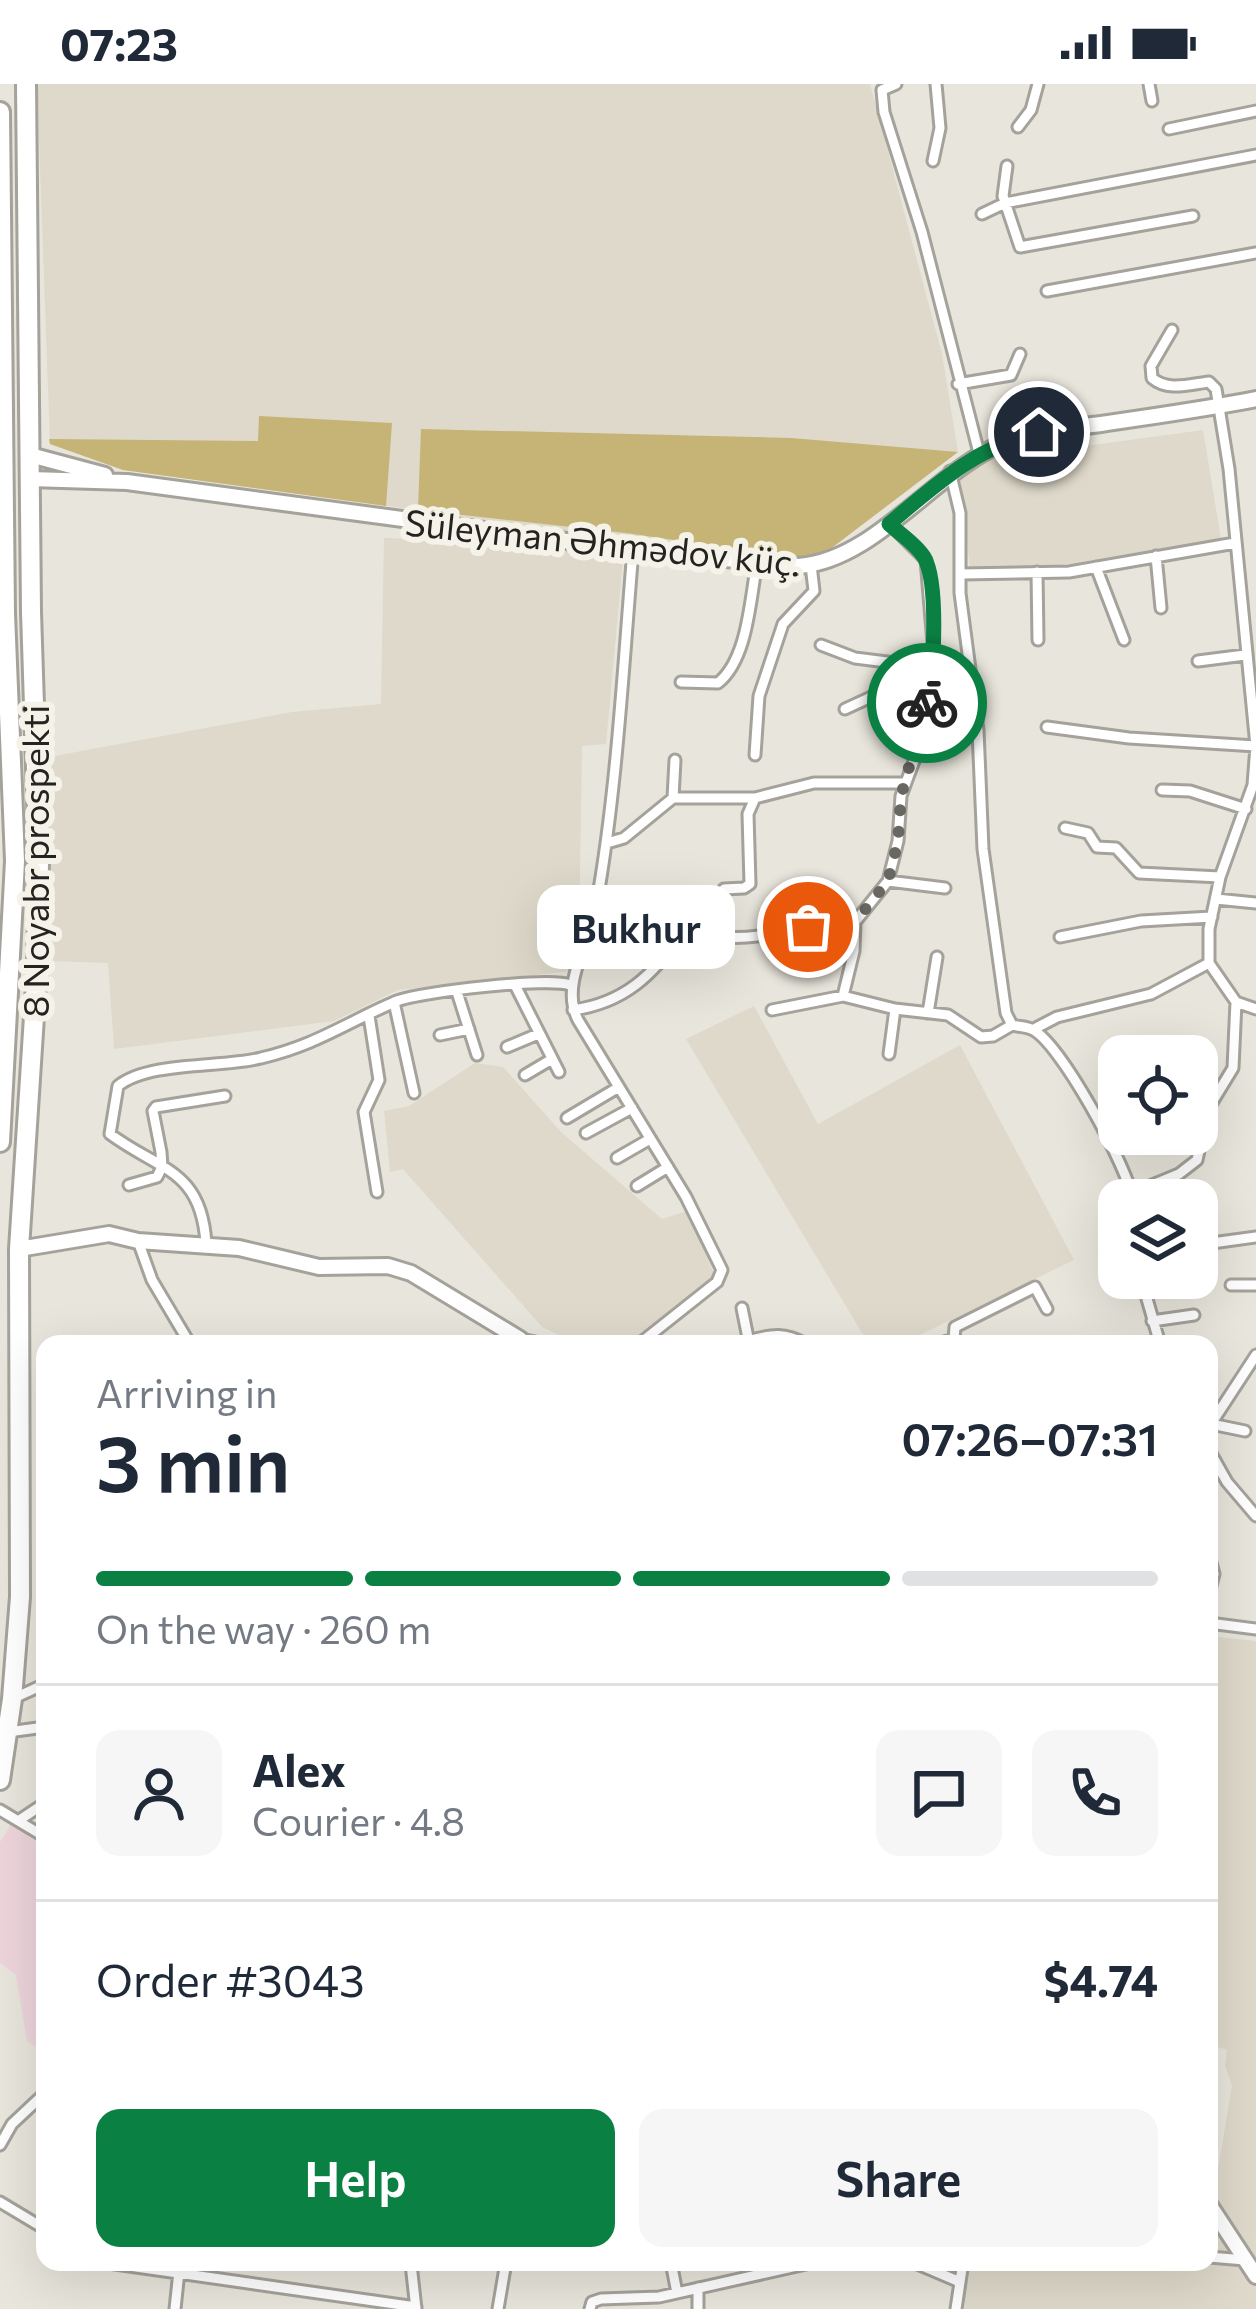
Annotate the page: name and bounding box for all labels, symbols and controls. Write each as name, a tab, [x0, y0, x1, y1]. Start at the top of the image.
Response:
text: 07:23	[60, 15, 178, 70]
pin	[988, 381, 1090, 483]
icon: home	[1006, 399, 1072, 465]
street label: Süleyman Əhmədov küç.	[403, 498, 803, 584]
courier	[867, 643, 987, 763]
icon: bike	[894, 670, 960, 736]
street label: 8 Noyabr prospekti	[12, 705, 56, 1017]
pin	[757, 876, 859, 978]
callout: Bukhur	[538, 885, 736, 969]
icon: bag	[775, 894, 841, 960]
text: Bukhur	[571, 903, 701, 951]
map controls	[1098, 1035, 1218, 1299]
button: locate	[1098, 1035, 1218, 1155]
button: layers	[1098, 1179, 1218, 1299]
text: Arriving in	[96, 1368, 277, 1416]
text: 07:26–07:31	[901, 1410, 1158, 1465]
text: 3 min	[96, 1413, 290, 1508]
text: On the way · 260 m	[96, 1604, 431, 1652]
button: person	[96, 1730, 222, 1856]
button: chat	[876, 1730, 1002, 1856]
button: phone	[1032, 1730, 1158, 1856]
text: Alex	[252, 1741, 346, 1796]
text: Courier · 4.8	[252, 1796, 465, 1844]
text: Order #3043	[96, 1951, 365, 2006]
text: $4.74	[1044, 1951, 1158, 2006]
button: Help	[96, 2109, 615, 2247]
button: Share	[639, 2109, 1158, 2247]

